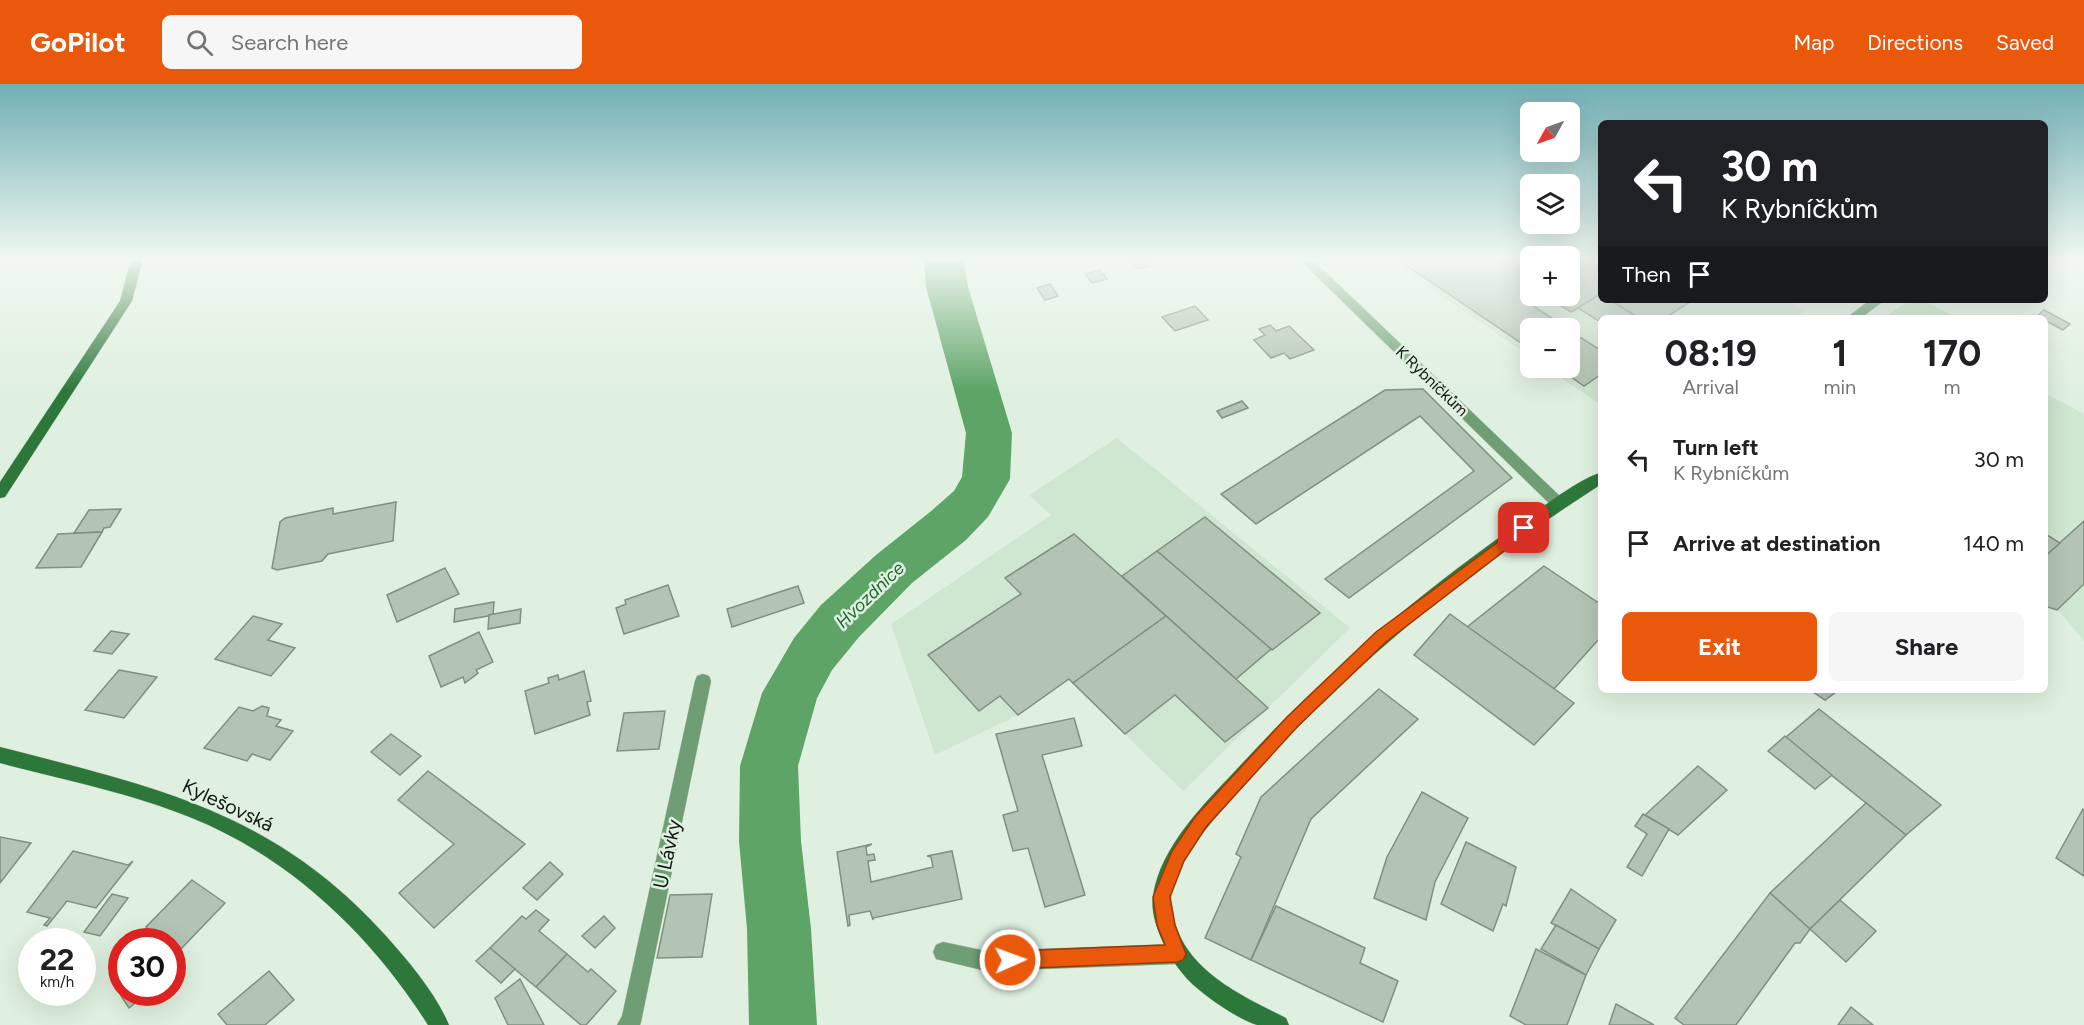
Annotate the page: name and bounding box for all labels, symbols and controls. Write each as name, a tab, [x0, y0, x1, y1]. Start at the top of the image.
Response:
search box	[162, 15, 582, 69]
text: GoPilot	[30, 25, 126, 59]
icon: search	[183, 26, 216, 59]
text: Search here	[231, 29, 348, 56]
text: Map	[1793, 30, 1834, 55]
text: Directions	[1867, 30, 1963, 55]
text: Saved	[1996, 30, 2054, 55]
north arrow	[1520, 102, 1580, 162]
map controls	[1520, 102, 1580, 378]
text: 30 m	[1721, 141, 1818, 192]
icon: left	[1622, 144, 1700, 222]
button: layers	[1520, 174, 1580, 234]
text: K Rybníčkům	[1721, 192, 1878, 225]
button: +	[1520, 246, 1580, 306]
icon: arrive	[1683, 258, 1716, 291]
text: Then	[1622, 261, 1671, 288]
button: −	[1520, 318, 1580, 378]
text: 08:19	[1665, 332, 1757, 375]
text: 1	[1832, 332, 1847, 375]
text: 170	[1923, 332, 1981, 375]
street label: K Rybníčkům	[1392, 342, 1472, 420]
text: Arrival	[1682, 375, 1739, 399]
text: min	[1823, 375, 1856, 399]
text: m	[1944, 375, 1961, 399]
text: Turn left	[1673, 434, 1759, 461]
icon: left	[1622, 443, 1655, 476]
text: 30 m	[1974, 446, 2024, 473]
text: K Rybníčkům	[1673, 461, 1789, 485]
pin	[1498, 502, 1549, 553]
icon: arrive	[1507, 511, 1540, 544]
icon: arrive	[1622, 527, 1655, 560]
text: Arrive at destination	[1673, 530, 1881, 557]
text: 140 m	[1963, 530, 2024, 557]
water label: Hvozdnice	[831, 557, 909, 633]
button: Exit	[1622, 612, 1817, 681]
button: Share	[1829, 612, 2024, 681]
street label: Kylešovská	[179, 773, 277, 837]
street label: U Lávky	[648, 817, 686, 891]
speed limit sign: 30	[108, 928, 186, 1006]
position arrow	[978, 928, 1042, 992]
text: 22	[40, 941, 74, 978]
text: km/h	[40, 973, 74, 991]

